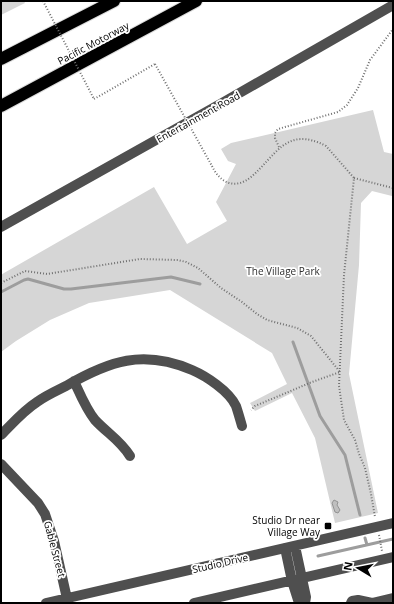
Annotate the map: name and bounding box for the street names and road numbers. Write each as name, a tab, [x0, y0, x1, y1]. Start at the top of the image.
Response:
street label: Pacific Motorway	[55, 18, 132, 68]
street label: Entertainment Road	[154, 88, 242, 146]
street label: Gable Street	[41, 519, 69, 579]
street label: Studio Drive	[191, 550, 250, 576]

